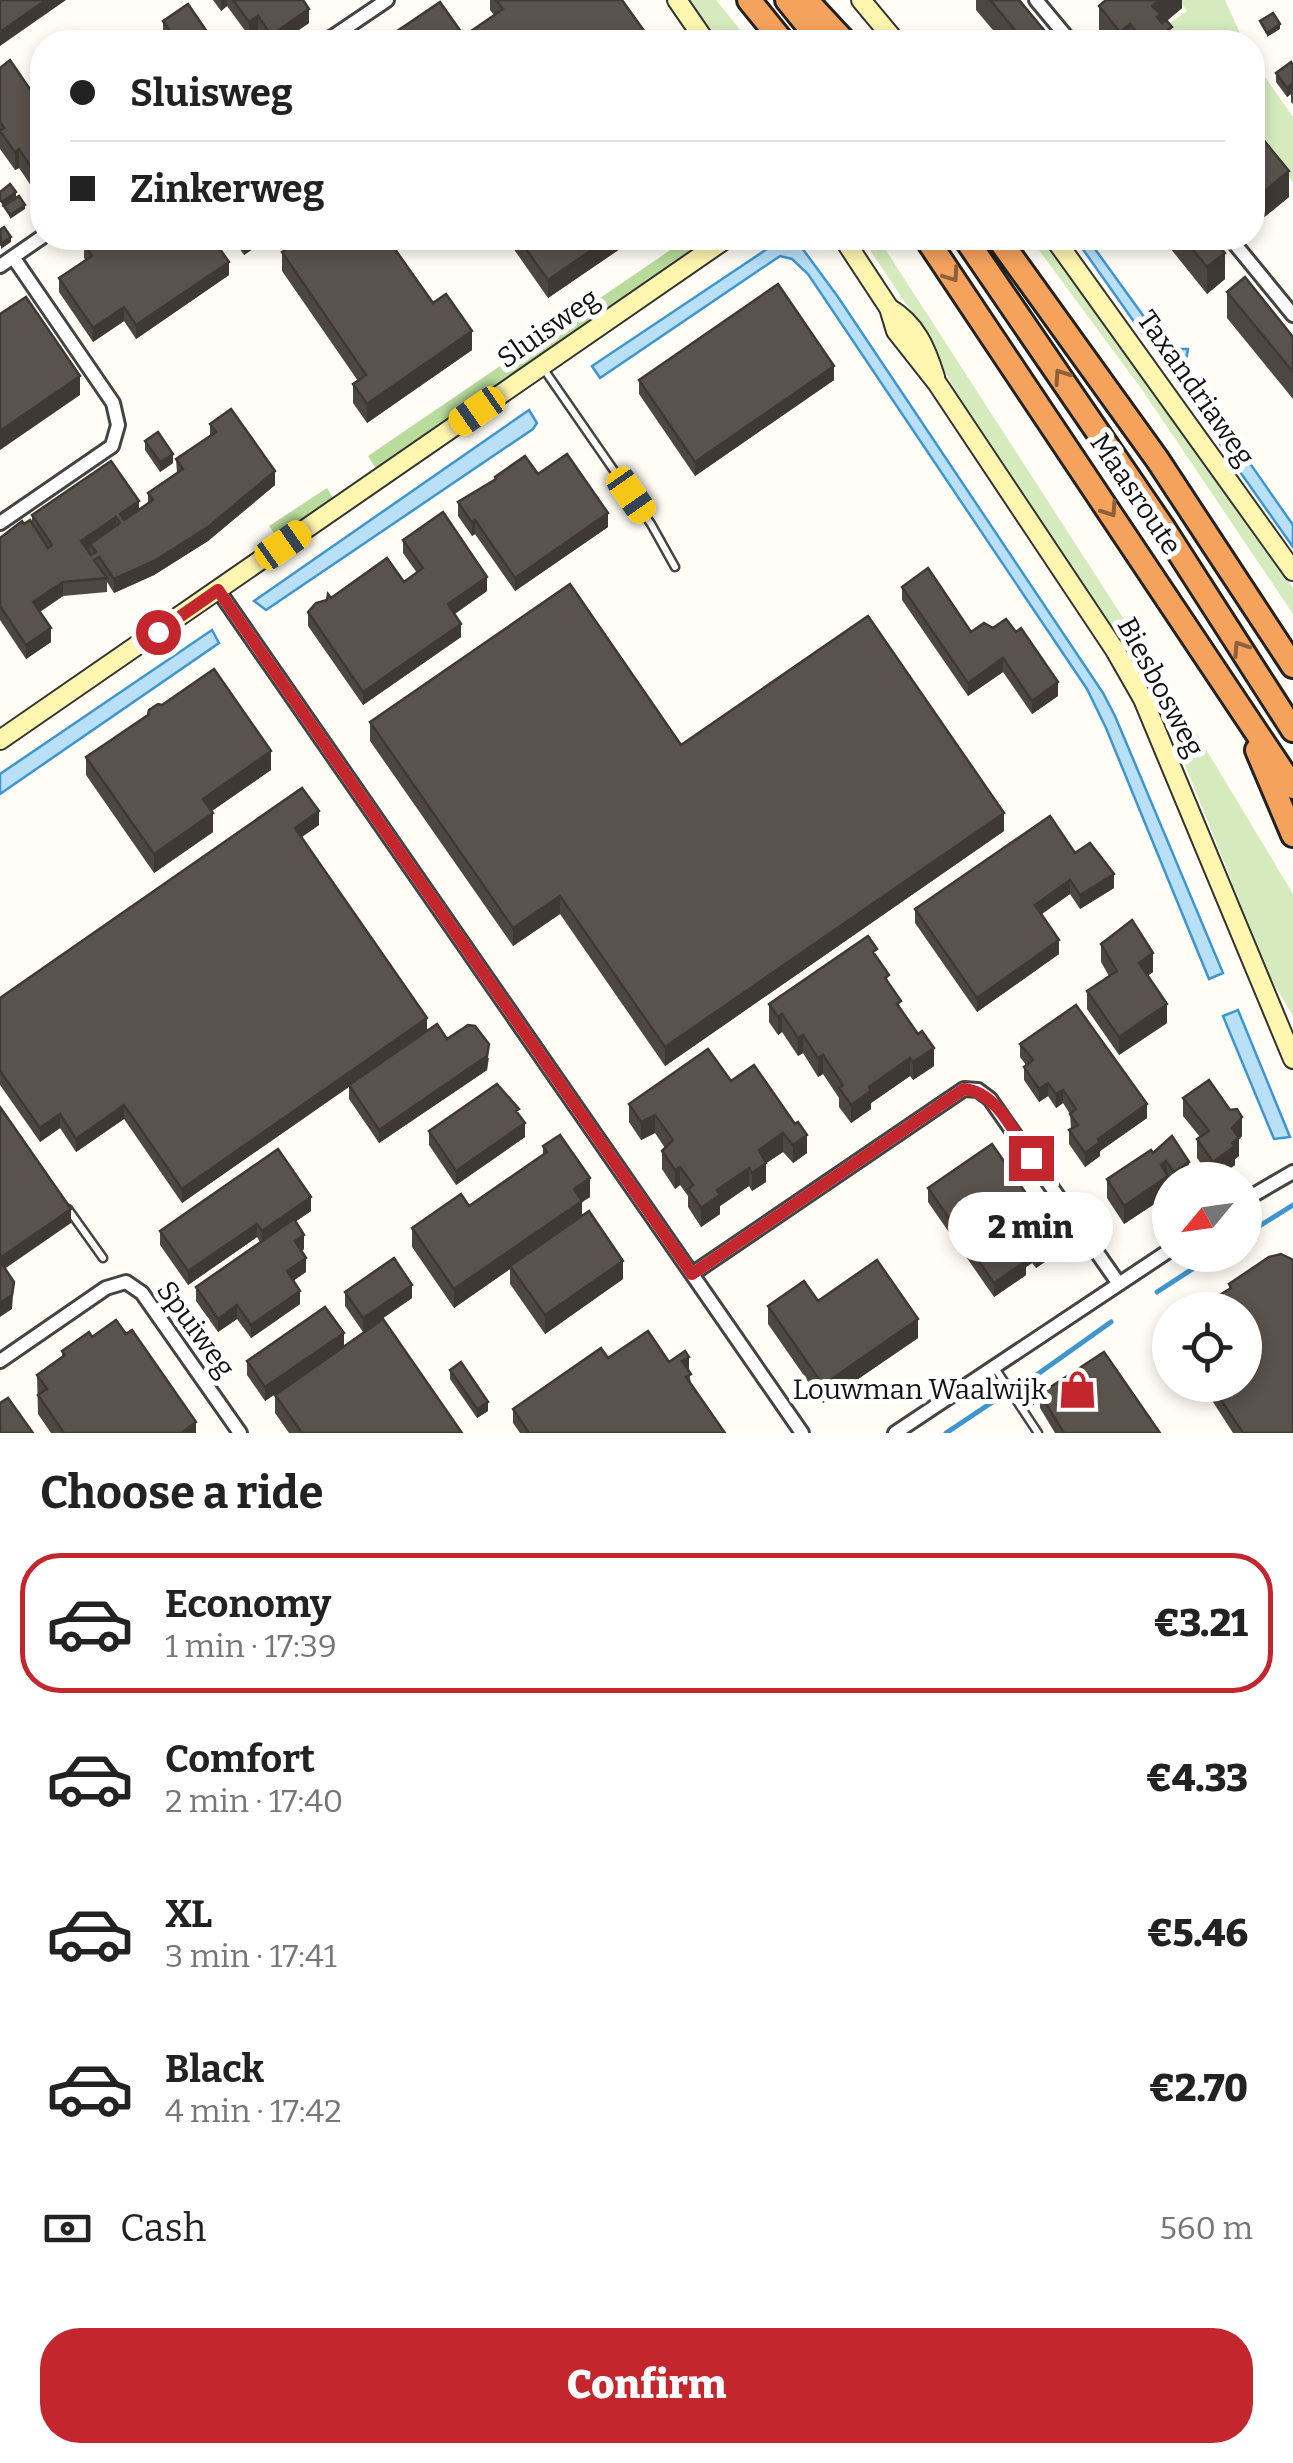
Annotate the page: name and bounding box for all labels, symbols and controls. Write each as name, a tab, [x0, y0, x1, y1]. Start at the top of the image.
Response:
text: Sluisweg	[130, 70, 293, 116]
text: Zinkerweg	[130, 166, 325, 212]
one-way arrow	[940, 263, 959, 282]
street label: Sluisweg	[491, 281, 605, 375]
street label: Taxandriaweg	[1130, 304, 1262, 472]
one-way arrow	[1055, 369, 1074, 387]
car	[444, 382, 510, 440]
street label: Maasroute	[1084, 427, 1188, 561]
car	[602, 462, 660, 528]
one-way arrow	[1098, 499, 1117, 517]
car	[250, 516, 316, 574]
route start	[136, 610, 181, 655]
street label: Biesbosweg	[1111, 612, 1211, 762]
one-way arrow	[1234, 640, 1253, 658]
route end	[1009, 1136, 1054, 1181]
north arrow	[1152, 1162, 1262, 1272]
map controls	[1152, 1162, 1262, 1402]
callout: 2 min	[948, 1193, 1114, 1263]
text: 2 min	[988, 1208, 1073, 1246]
street label: Spuiweg	[150, 1275, 242, 1383]
button: locate	[1152, 1292, 1262, 1402]
shop icon: Louwman Waalwijk	[1056, 1368, 1098, 1410]
place label: Louwman Waalwijk	[793, 1373, 1047, 1406]
text: Choose a ride	[40, 1466, 323, 1520]
icon: car	[45, 1578, 135, 1668]
text: Economy	[165, 1581, 331, 1627]
text: €3.21	[1154, 1600, 1248, 1646]
text: 1 min · 17:39	[165, 1627, 337, 1665]
icon: car	[45, 1733, 135, 1823]
text: Comfort	[165, 1736, 315, 1782]
text: €4.33	[1146, 1755, 1248, 1801]
text: 2 min · 17:40	[165, 1782, 343, 1820]
icon: car	[45, 1888, 135, 1978]
text: XL	[165, 1891, 212, 1937]
text: €5.46	[1147, 1910, 1248, 1956]
text: 3 min · 17:41	[165, 1937, 337, 1975]
icon: car	[45, 2043, 135, 2133]
text: Black	[165, 2046, 264, 2092]
text: €2.70	[1149, 2065, 1248, 2111]
text: 4 min · 17:42	[165, 2092, 342, 2130]
icon: cash	[40, 2201, 95, 2256]
text: Cash	[120, 2205, 206, 2251]
text: 560 m	[1160, 2209, 1253, 2247]
button: Confirm	[40, 2328, 1253, 2443]

